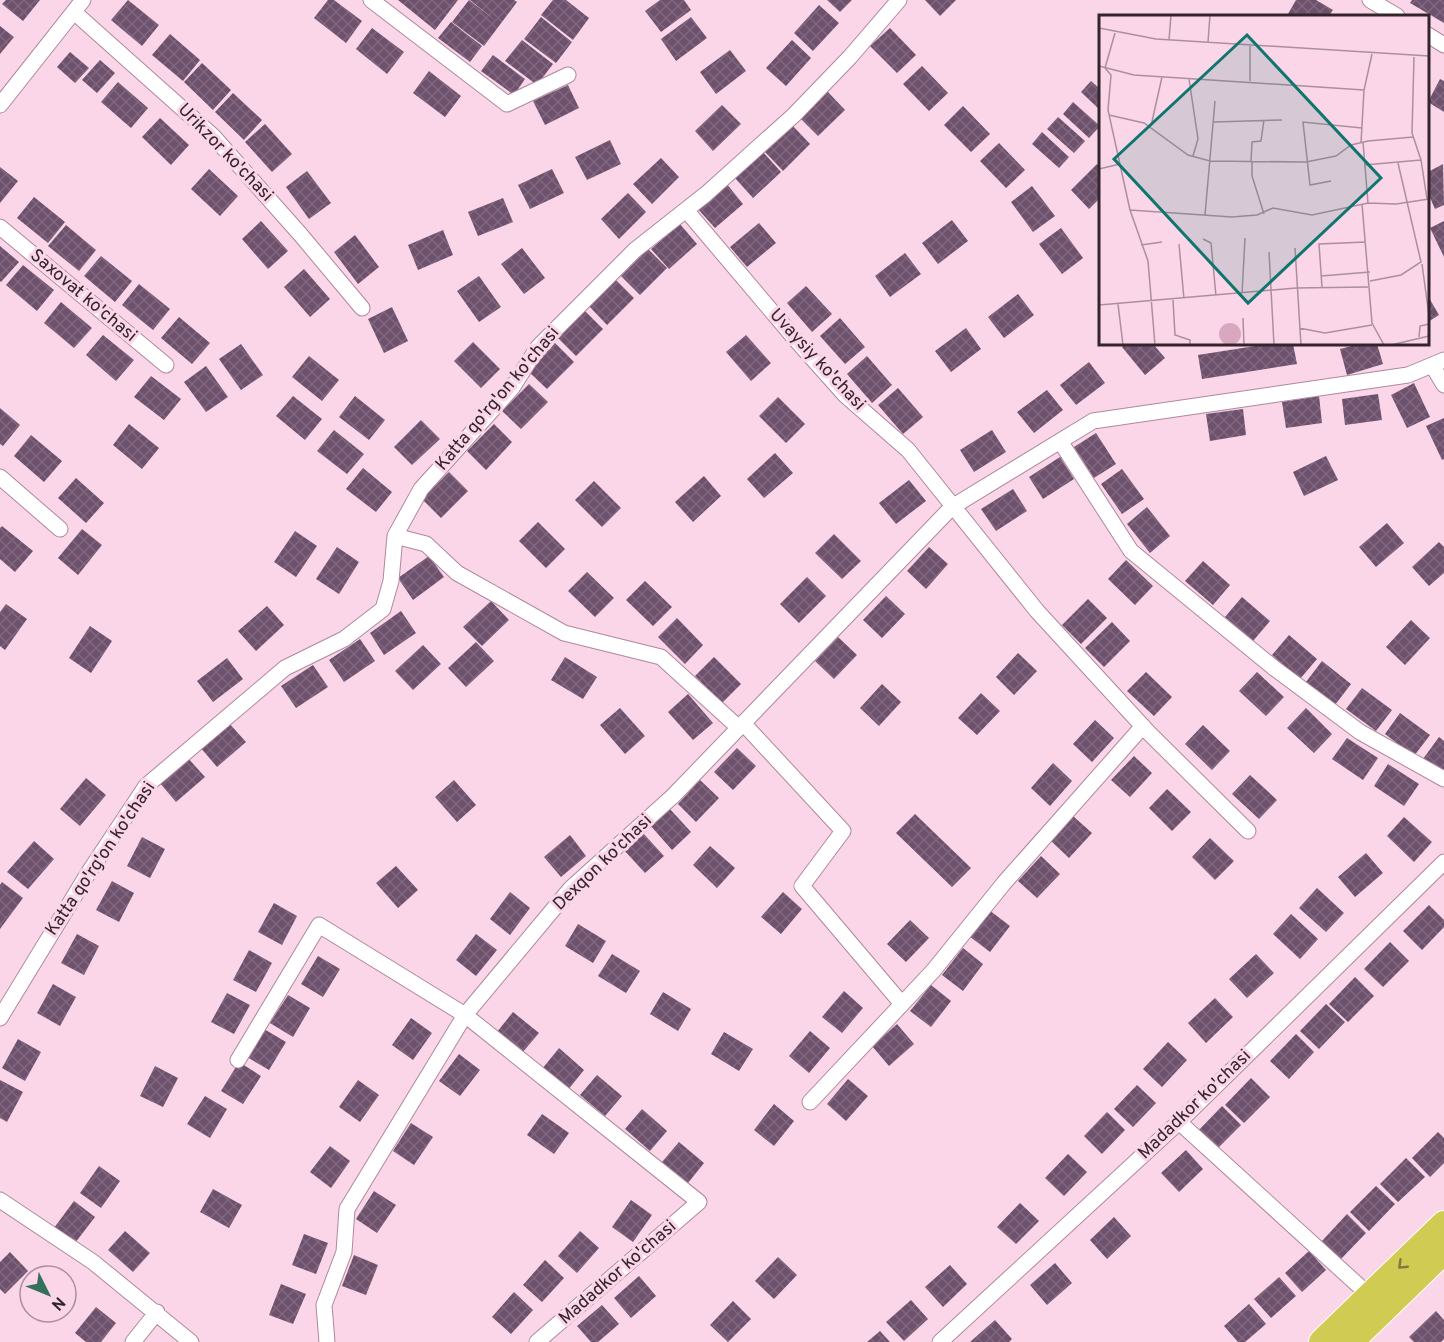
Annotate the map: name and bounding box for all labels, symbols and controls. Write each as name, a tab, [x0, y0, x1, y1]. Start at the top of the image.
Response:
inset map	[1099, 15, 1429, 345]
street label: Urikzor ko'chasi	[172, 99, 278, 207]
street label: Saxovat ko'chasi	[25, 244, 141, 348]
street label: Uvaysiy ko'chasi	[764, 304, 870, 416]
street label: Katta qo'rg'on ko'chasi	[431, 322, 565, 476]
street label: Katta qo'rg'on ko'chasi	[41, 778, 161, 940]
street label: Dexqon ko'chasi	[549, 810, 657, 916]
street label: Madadkor ko'chasi	[1134, 1045, 1256, 1165]
street label: Madadkor ko'chasi	[554, 1216, 682, 1330]
one-way arrow	[1399, 1258, 1409, 1269]
north arrow	[18, 1264, 78, 1324]
text: N	[46, 1292, 69, 1314]

